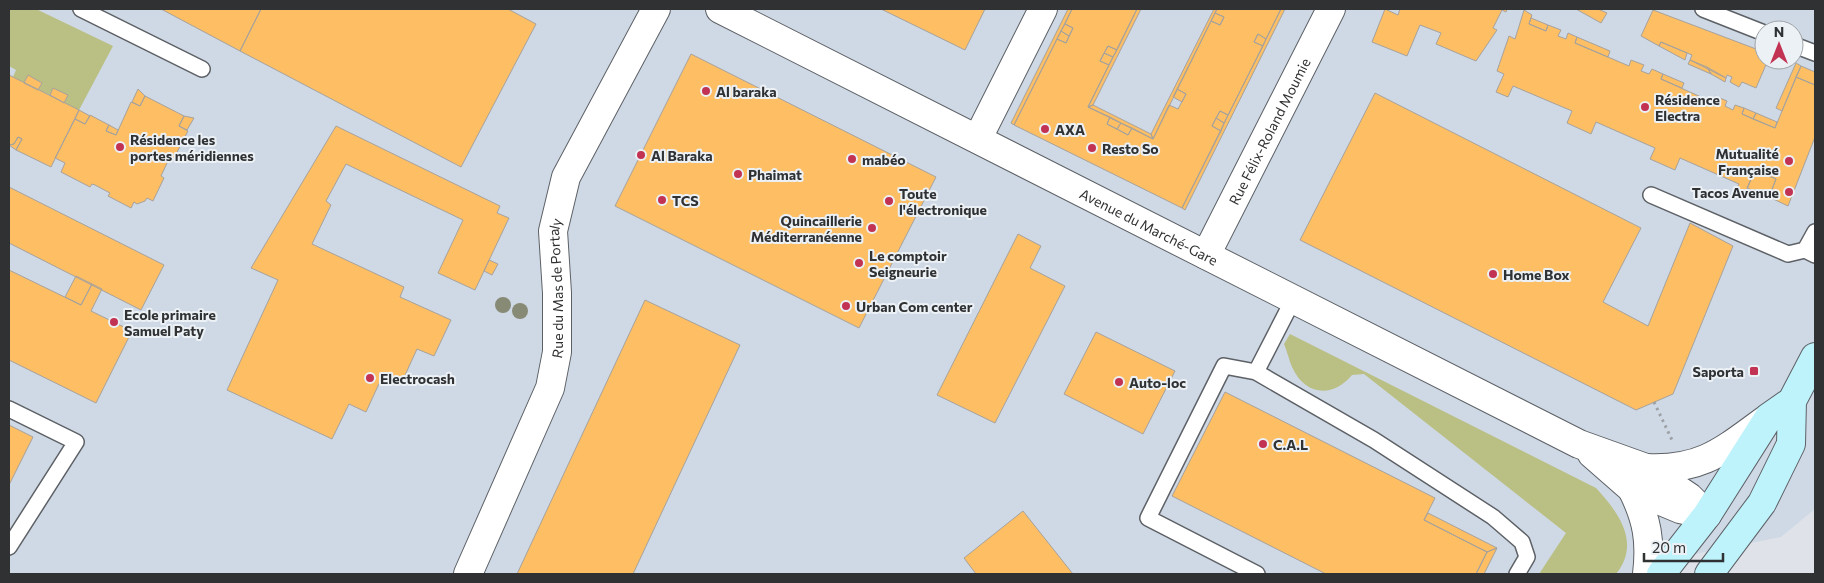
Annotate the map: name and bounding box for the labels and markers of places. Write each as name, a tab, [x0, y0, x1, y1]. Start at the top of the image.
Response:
place label: Al baraka	[716, 83, 777, 100]
marker: Al baraka	[700, 85, 712, 97]
place label: Résidence Electra	[1655, 91, 1720, 124]
marker: Résidence Electra	[1639, 101, 1651, 113]
place label: AXA	[1055, 121, 1085, 138]
marker: AXA	[1039, 123, 1051, 135]
place label: Résidence les portes méridiennes	[130, 131, 254, 164]
place label: Resto So	[1102, 140, 1159, 157]
marker: Résidence les portes méridiennes	[114, 141, 126, 153]
marker: Resto So	[1086, 142, 1098, 154]
place label: Mutualité Française	[1715, 145, 1779, 178]
place label: Al Baraka	[651, 147, 713, 164]
marker: Al Baraka	[635, 149, 647, 161]
place label: mabéo	[862, 151, 906, 168]
marker: mabéo	[846, 153, 858, 165]
marker: Mutualité Française	[1783, 155, 1795, 167]
place label: Phaimat	[748, 166, 802, 183]
marker: Phaimat	[732, 168, 744, 180]
place label: Tacos Avenue	[1692, 184, 1779, 201]
place label: Toute l'électronique	[899, 185, 987, 218]
marker: Tacos Avenue	[1783, 186, 1795, 198]
place label: TCS	[672, 192, 699, 209]
marker: TCS	[656, 194, 668, 206]
marker: Toute l'électronique	[883, 195, 895, 207]
place label: Quincaillerie Méditerranéenne	[751, 212, 862, 245]
marker: Quincaillerie Méditerranéenne	[866, 222, 878, 234]
place label: Le comptoir Seigneurie	[869, 247, 947, 280]
marker: Le comptoir Seigneurie	[853, 257, 865, 269]
place label: Home Box	[1503, 266, 1569, 283]
marker: Home Box	[1487, 268, 1499, 280]
place label: Urban Com center	[856, 298, 973, 315]
marker: Urban Com center	[840, 300, 852, 312]
place label: Ecole primaire Samuel Paty	[124, 306, 216, 339]
marker: Ecole primaire Samuel Paty	[108, 316, 120, 328]
place label: Saporta	[1692, 363, 1744, 380]
marker: Saporta	[1748, 365, 1760, 377]
place label: Electrocash	[380, 370, 455, 387]
marker: Electrocash	[364, 372, 376, 384]
place label: Auto-loc	[1129, 374, 1186, 391]
marker: Auto-loc	[1113, 376, 1125, 388]
place label: C.A.L	[1273, 436, 1308, 453]
marker: C.A.L	[1257, 438, 1269, 450]

